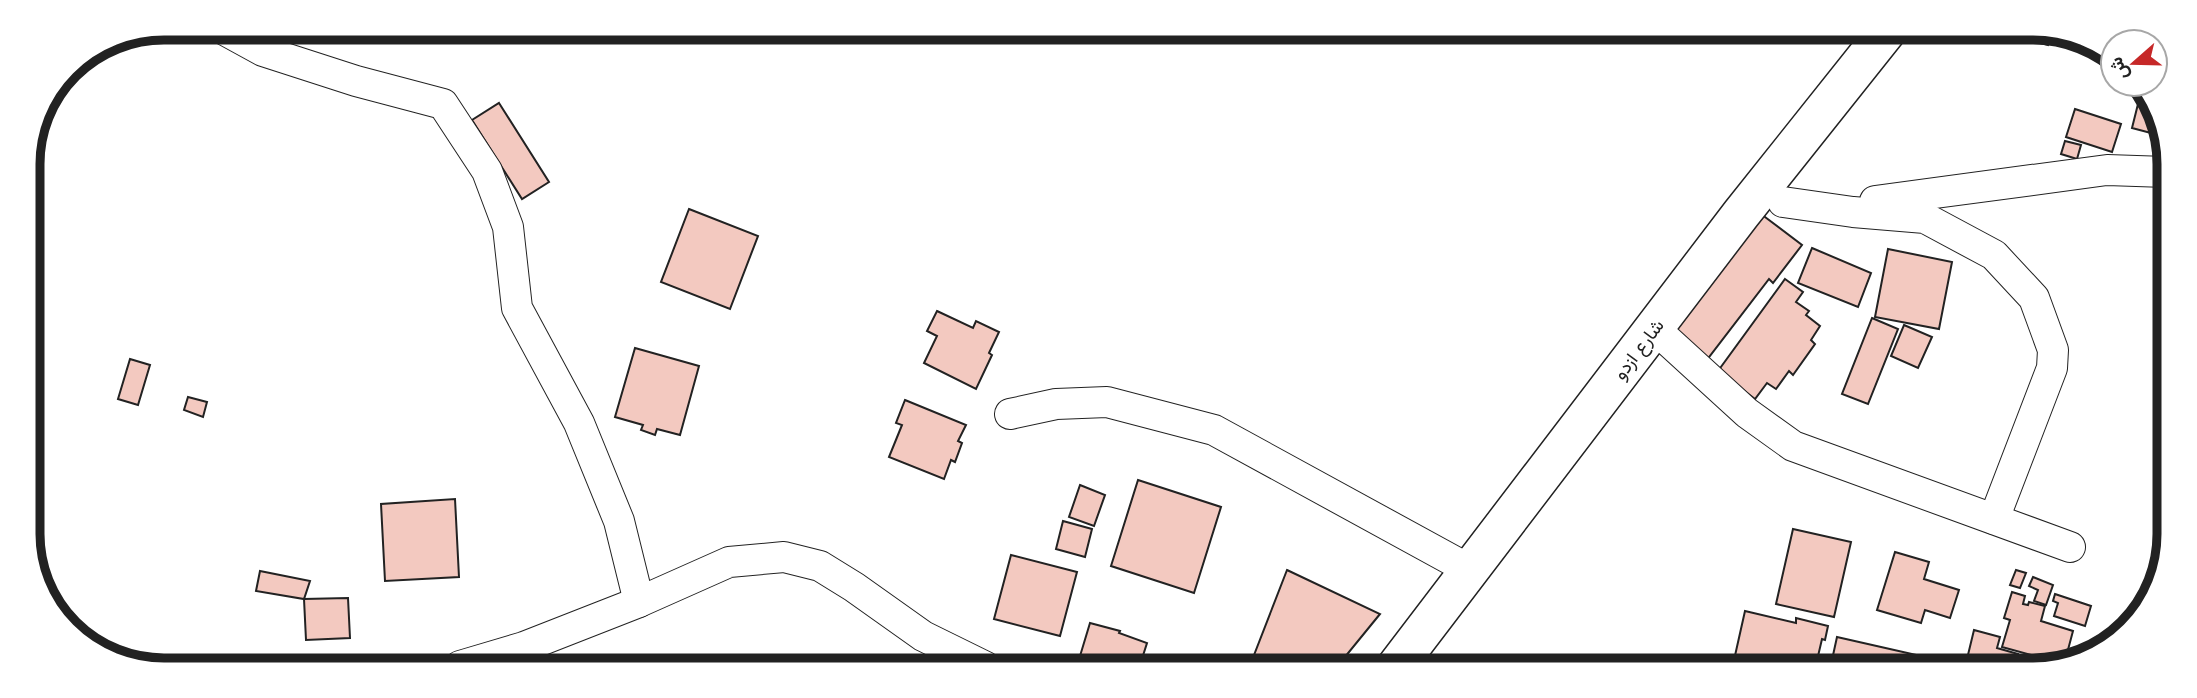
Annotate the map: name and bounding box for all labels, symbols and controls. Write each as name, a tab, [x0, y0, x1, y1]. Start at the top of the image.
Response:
north arrow	[2099, 28, 2169, 98]
text: ش	[2103, 54, 2133, 84]
street label: شارع ازدو	[1607, 314, 1669, 385]

